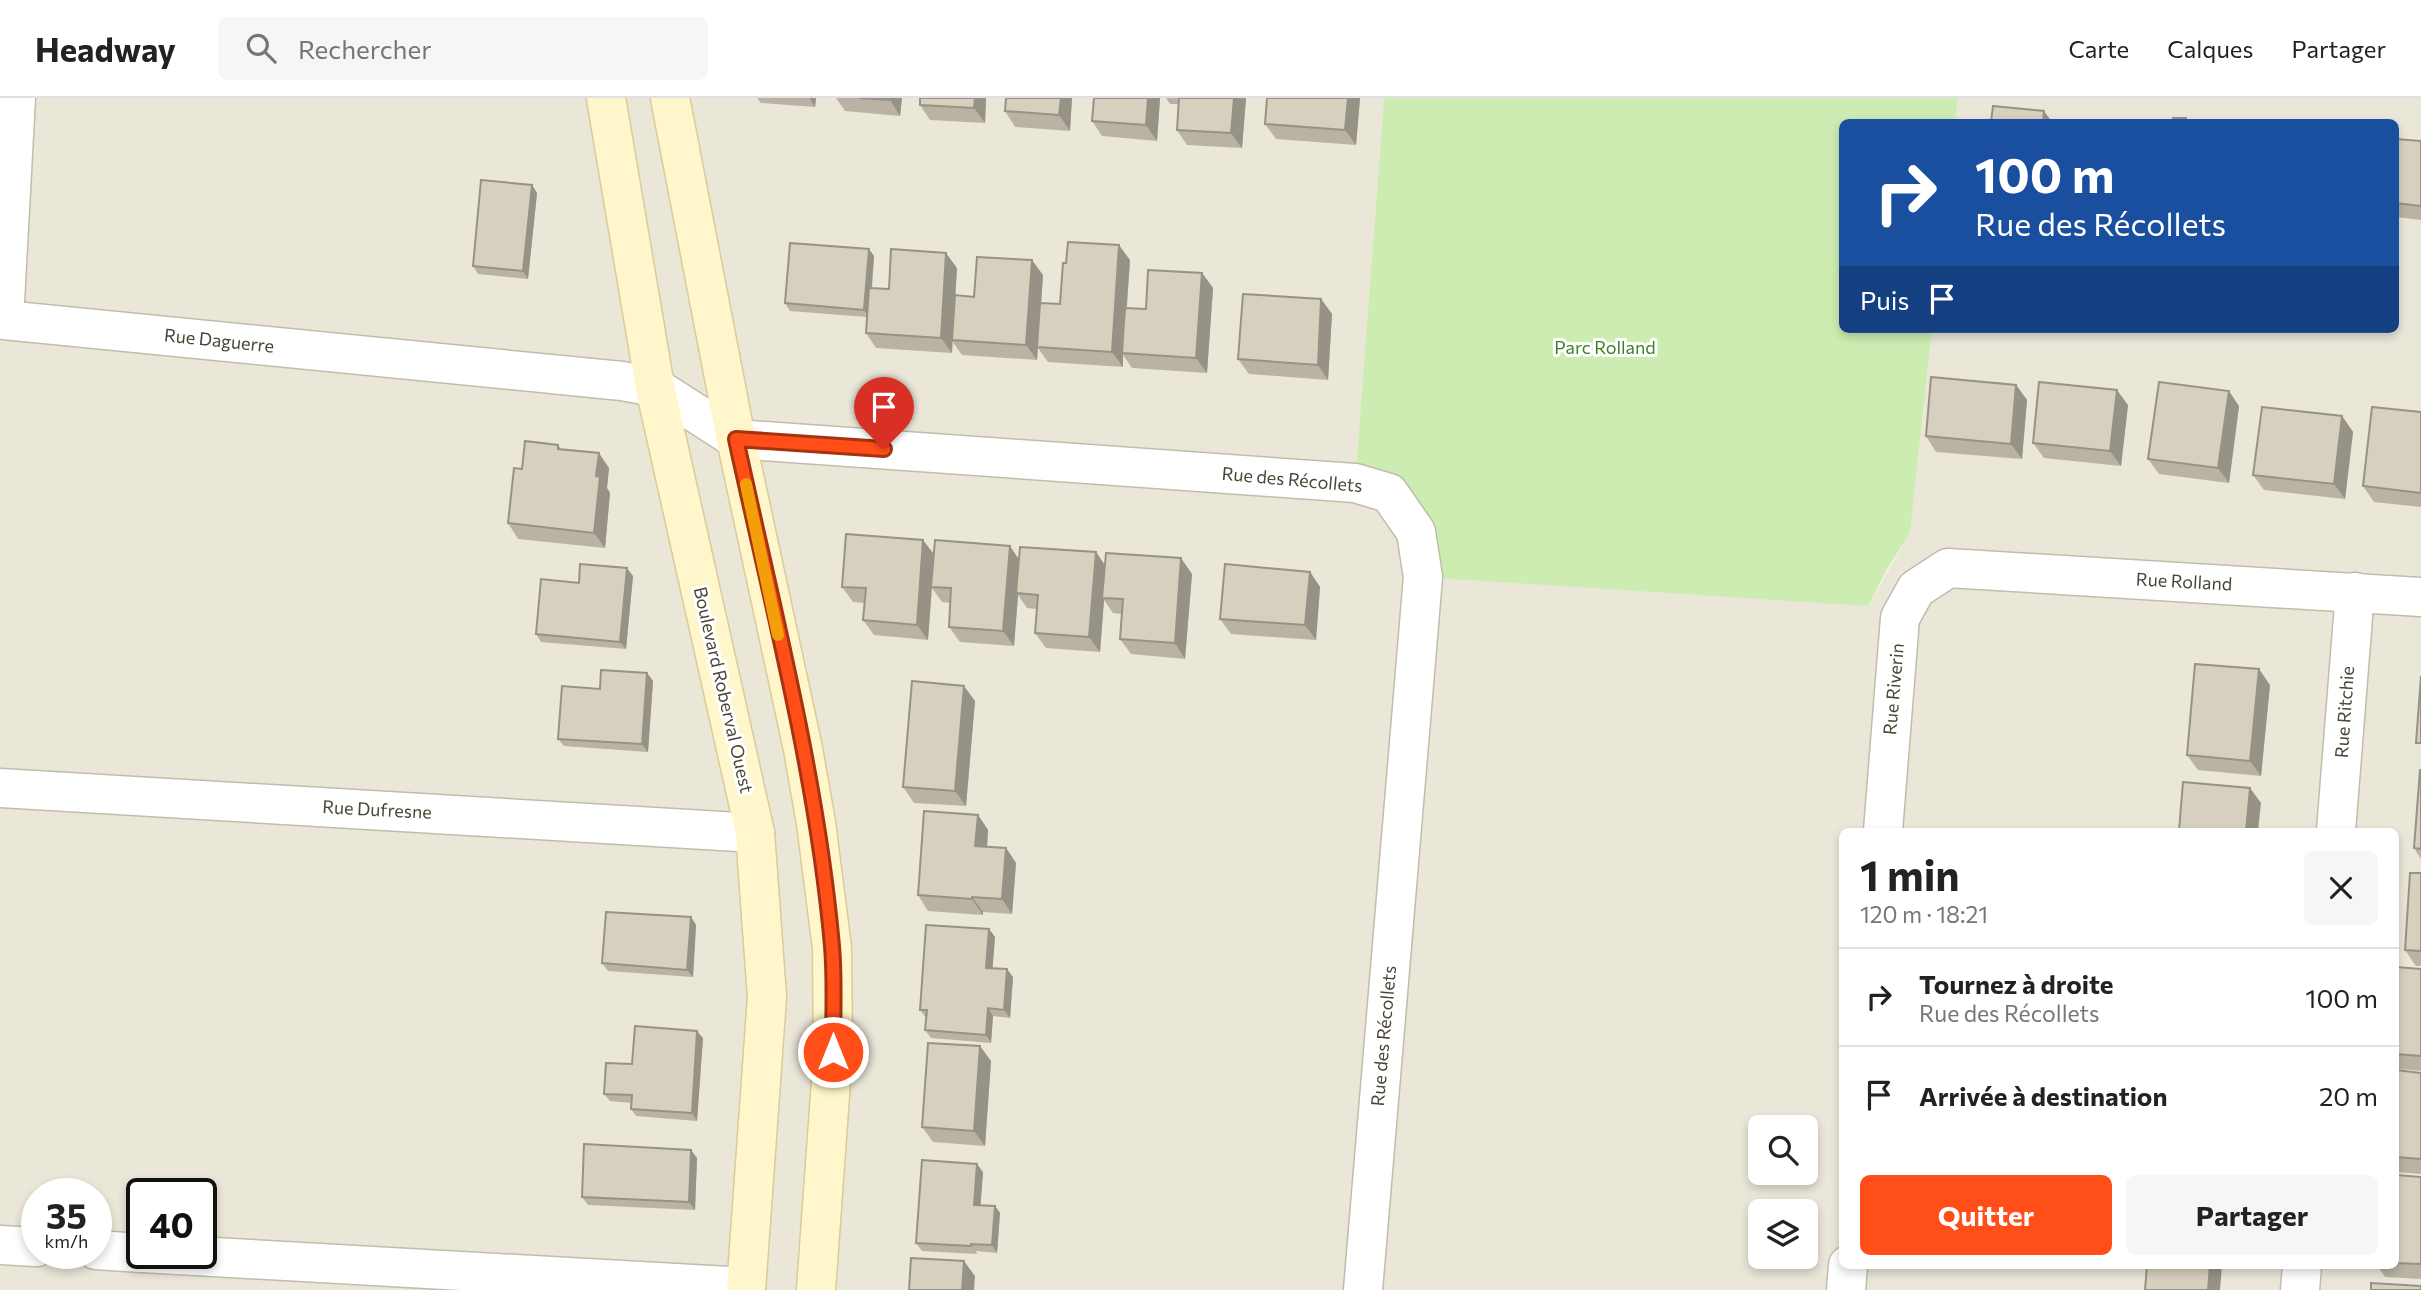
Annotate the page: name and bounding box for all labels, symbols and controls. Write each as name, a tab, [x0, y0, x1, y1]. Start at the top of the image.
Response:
search box	[218, 17, 708, 80]
text: Headway	[35, 28, 176, 69]
icon: search	[242, 29, 280, 67]
text: Rechercher	[298, 33, 432, 64]
text: Carte	[2068, 34, 2129, 63]
text: Calques	[2167, 34, 2253, 63]
text: Partager	[2291, 34, 2386, 63]
text: 100 m	[1975, 143, 2114, 203]
icon: right	[1860, 147, 1951, 238]
text: Rue des Récollets	[1975, 203, 2226, 243]
icon: arrive	[1923, 280, 1961, 318]
text: Puis	[1860, 284, 1909, 315]
street label: Rue Daguerre	[163, 323, 275, 357]
park label: Parc Rolland	[1554, 336, 1656, 358]
pin	[854, 377, 914, 449]
icon: arrive	[865, 388, 903, 426]
street label: Rue des Récollets	[1221, 462, 1363, 496]
street label: Rue Rolland	[2135, 567, 2233, 595]
street label: Boulevard Roberval Ouest	[689, 584, 758, 795]
street label: Rue Riverin	[1878, 642, 1908, 736]
street label: Rue Ritchie	[2330, 665, 2358, 759]
street label: Rue Dufresne	[322, 795, 432, 823]
text: 1 min	[1860, 848, 1960, 900]
button: close	[2304, 851, 2378, 925]
text: 120 m · 18:21	[1860, 900, 1988, 928]
street label: Rue des Récollets	[1366, 965, 1400, 1107]
text: Tournez à droite	[1919, 968, 2114, 999]
icon: right	[1860, 978, 1898, 1016]
text: 100 m	[2305, 982, 2378, 1013]
text: Rue des Récollets	[1919, 999, 2099, 1027]
position arrow	[796, 1015, 870, 1089]
icon: arrive	[1860, 1076, 1898, 1114]
text: Arrivée à destination	[1919, 1080, 2167, 1111]
text: 20 m	[2319, 1080, 2378, 1111]
map controls	[1748, 1115, 1818, 1269]
button: search	[1748, 1115, 1818, 1185]
button: Quitter	[1860, 1175, 2112, 1255]
button: Partager	[2126, 1175, 2378, 1255]
speed limit sign: 40	[126, 1178, 217, 1269]
text: 35	[46, 1193, 87, 1236]
button: layers	[1748, 1199, 1818, 1269]
text: km/h	[45, 1230, 88, 1252]

